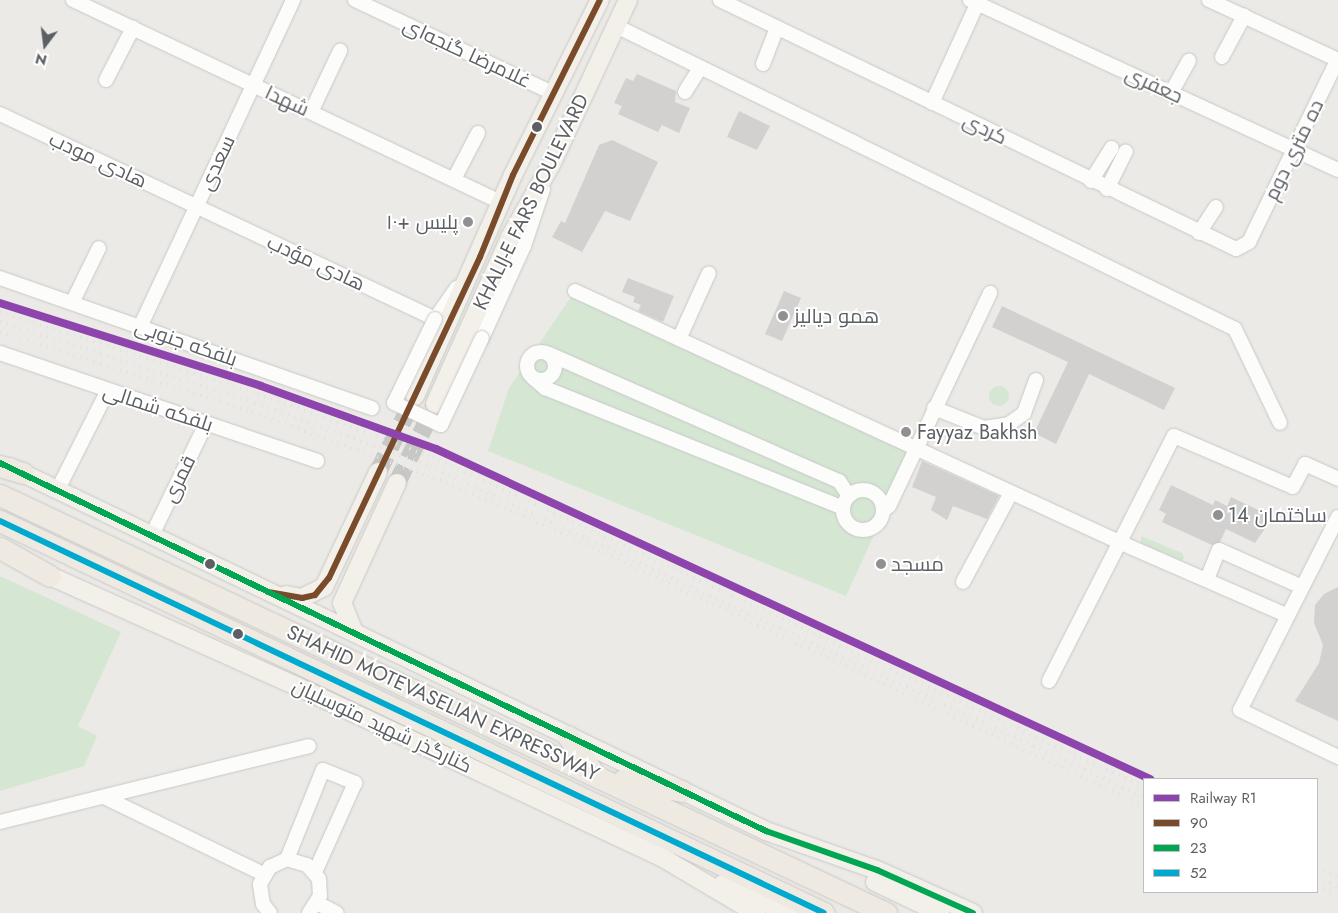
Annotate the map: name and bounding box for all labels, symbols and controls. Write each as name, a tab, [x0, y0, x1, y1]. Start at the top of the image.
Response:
street label: غلامرضا گنجه‌ای	[399, 13, 535, 93]
north arrow	[20, 20, 70, 70]
text: N	[33, 48, 49, 71]
street label: جعفری	[1122, 61, 1186, 109]
street label: شهدا	[261, 80, 313, 122]
street label: KHALIJ-E FARS BOULEVARD	[468, 90, 594, 314]
street label: ده متری دوم	[1259, 96, 1329, 204]
street label: کردی	[959, 108, 1011, 150]
unlabelled marker	[532, 122, 542, 132]
street label: هادی مودب	[45, 127, 151, 193]
street label: سعدی	[194, 132, 240, 194]
place label: پلیس +۱۰	[386, 210, 458, 234]
marker: پلیس +۱۰	[462, 216, 474, 228]
street label: هادی مؤدب	[263, 230, 369, 296]
place label: همو دیالیز	[794, 304, 879, 328]
marker: همو دیالیز	[776, 309, 790, 323]
street label: بلفکه جنوبی	[132, 314, 240, 372]
street label: بلفکه شمالی	[100, 379, 216, 437]
place label: Fayyaz Bakhsh	[917, 420, 1038, 444]
marker: Fayyaz Bakhsh	[899, 425, 913, 439]
street label: قمری	[157, 451, 201, 507]
place label: ساختمان 14	[1228, 503, 1327, 527]
marker: ساختمان 14	[1212, 509, 1224, 521]
place label: مسجد	[891, 552, 944, 576]
marker: مسجد	[875, 558, 887, 570]
unlabelled marker	[205, 559, 215, 569]
street label: SHAHID MOTEVASELIAN EXPRESSWAY	[283, 620, 603, 786]
unlabelled marker	[233, 629, 243, 639]
street label: کنارگذر شهید متوسلیان	[288, 674, 476, 778]
legend	[1143, 778, 1318, 893]
text: Railway R1	[1190, 787, 1257, 809]
text: 90	[1190, 812, 1208, 834]
text: 23	[1190, 837, 1207, 859]
text: 52	[1190, 862, 1207, 884]

